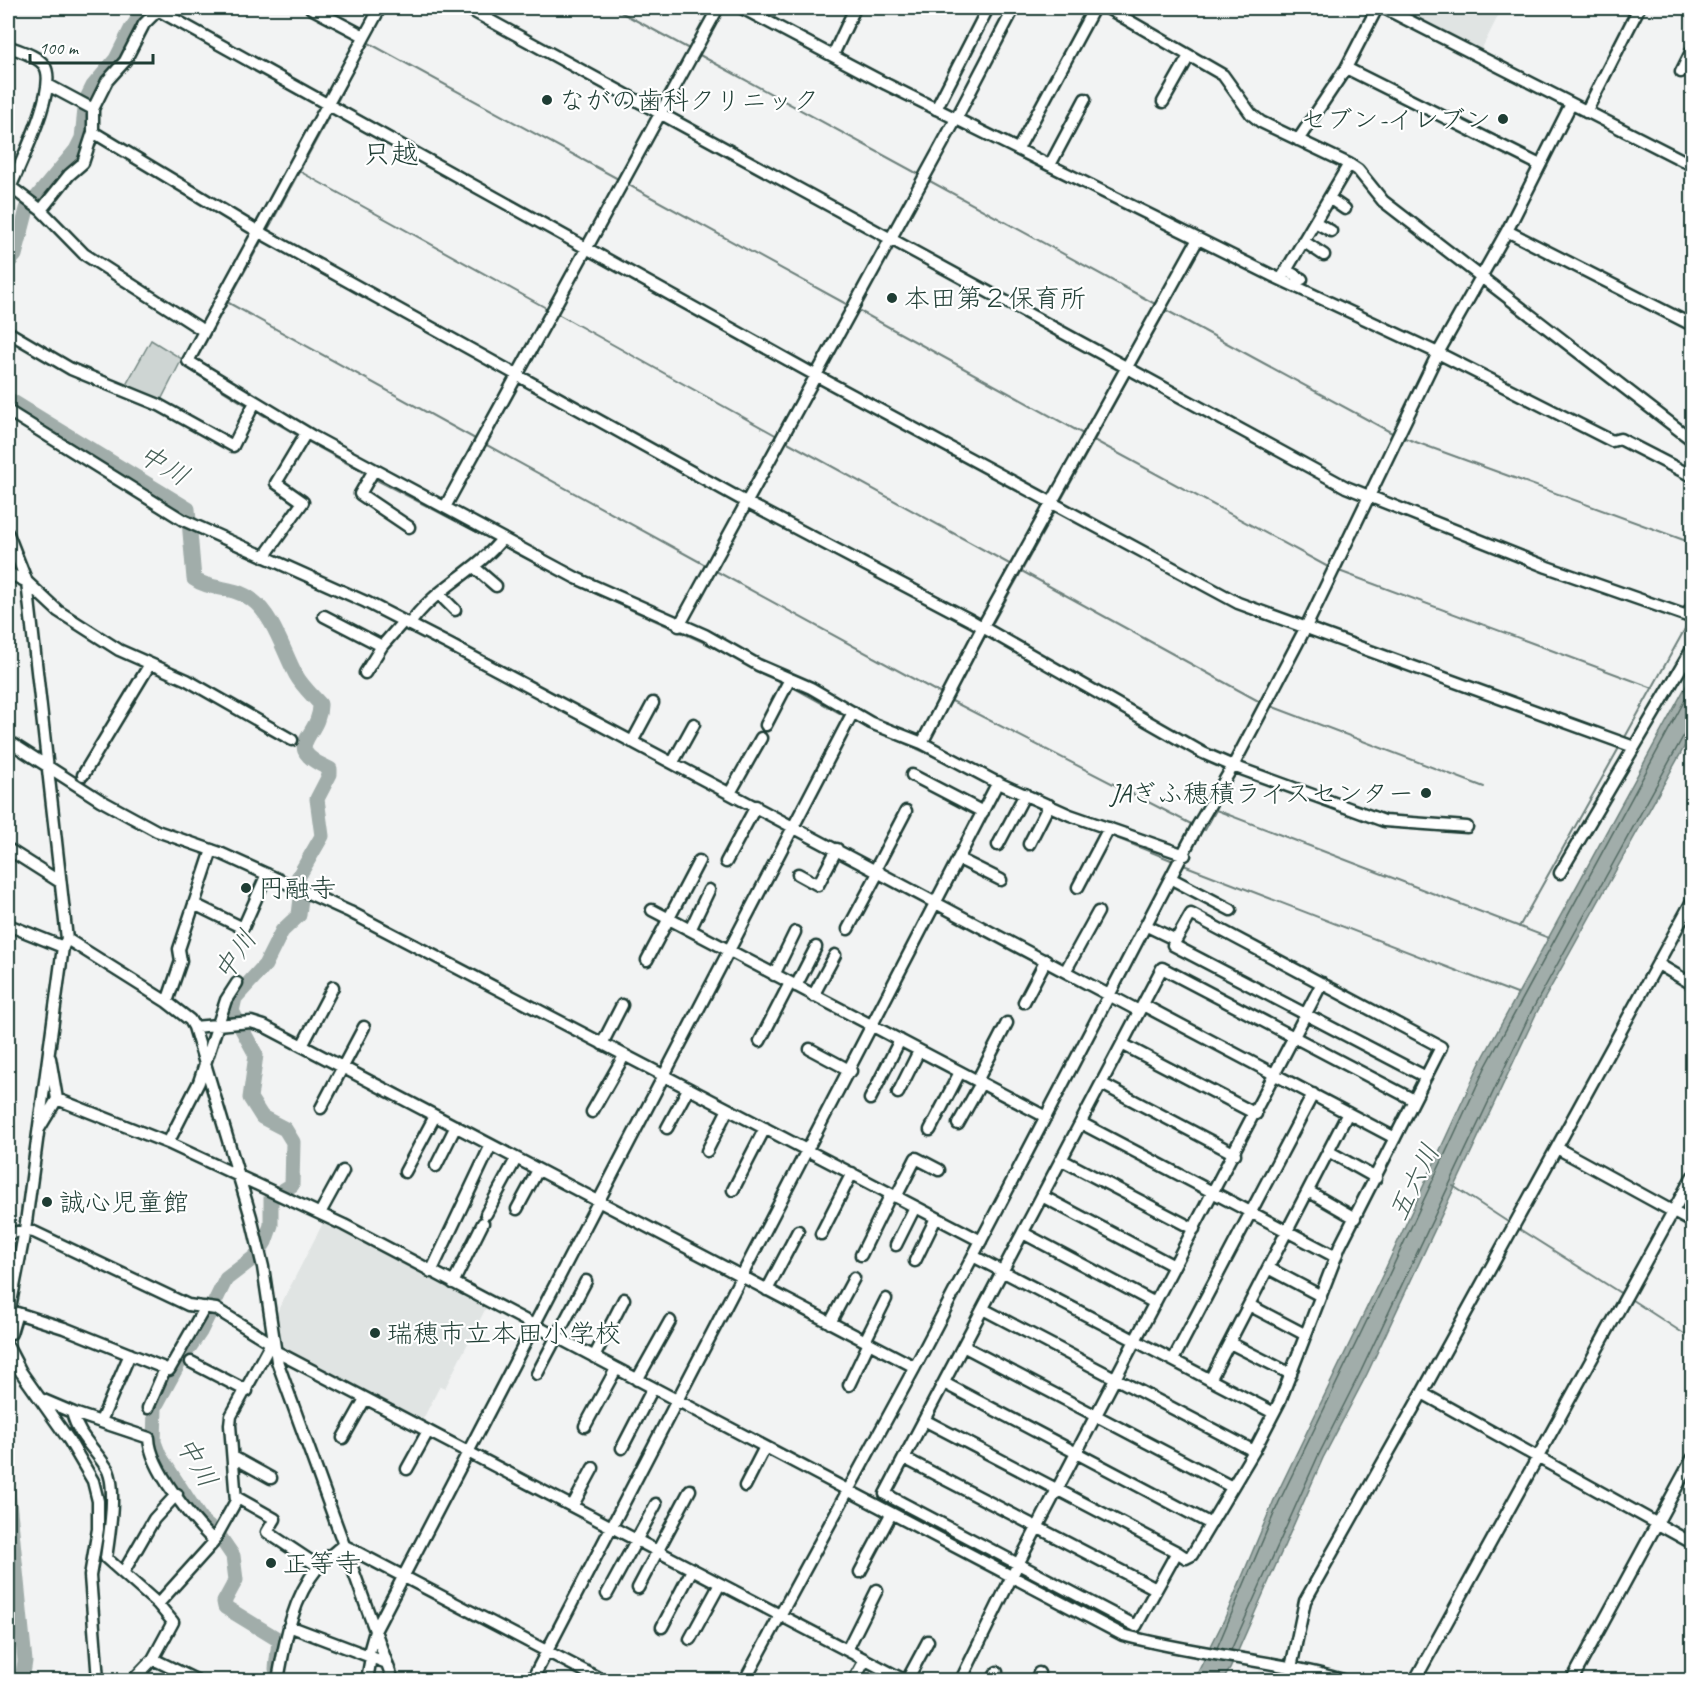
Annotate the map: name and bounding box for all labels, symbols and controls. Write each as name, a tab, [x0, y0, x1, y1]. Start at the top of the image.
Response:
scale bar	[30, 27, 153, 65]
text: 100 m	[39, 37, 80, 59]
place label: ながの歯科クリニック	[559, 84, 819, 117]
marker: ながの歯科クリニック	[540, 93, 554, 107]
place label: セブン-イレブン	[1301, 103, 1491, 136]
marker: セブン-イレブン	[1496, 112, 1510, 126]
district label: 只越	[363, 136, 419, 171]
place label: 本田第２保育所	[904, 282, 1086, 315]
marker: 本田第２保育所	[885, 291, 899, 305]
water label: 中川	[132, 437, 196, 493]
place label: JAぎふ穂積ライスセンター	[1108, 777, 1414, 810]
marker: JAぎふ穂積ライスセンター	[1419, 786, 1433, 800]
place label: 円融寺	[258, 872, 336, 905]
marker: 円融寺	[239, 881, 253, 895]
water label: 中川	[206, 923, 264, 987]
water label: 五六川	[1381, 1138, 1447, 1226]
place label: 誠心児童館	[59, 1186, 189, 1219]
marker: 誠心児童館	[40, 1195, 54, 1209]
place label: 瑞穂市立本田小学校	[387, 1317, 621, 1350]
marker: 瑞穂市立本田小学校	[368, 1326, 382, 1340]
water label: 中川	[169, 1430, 225, 1494]
place label: 正等寺	[283, 1547, 361, 1580]
marker: 正等寺	[264, 1556, 278, 1570]

